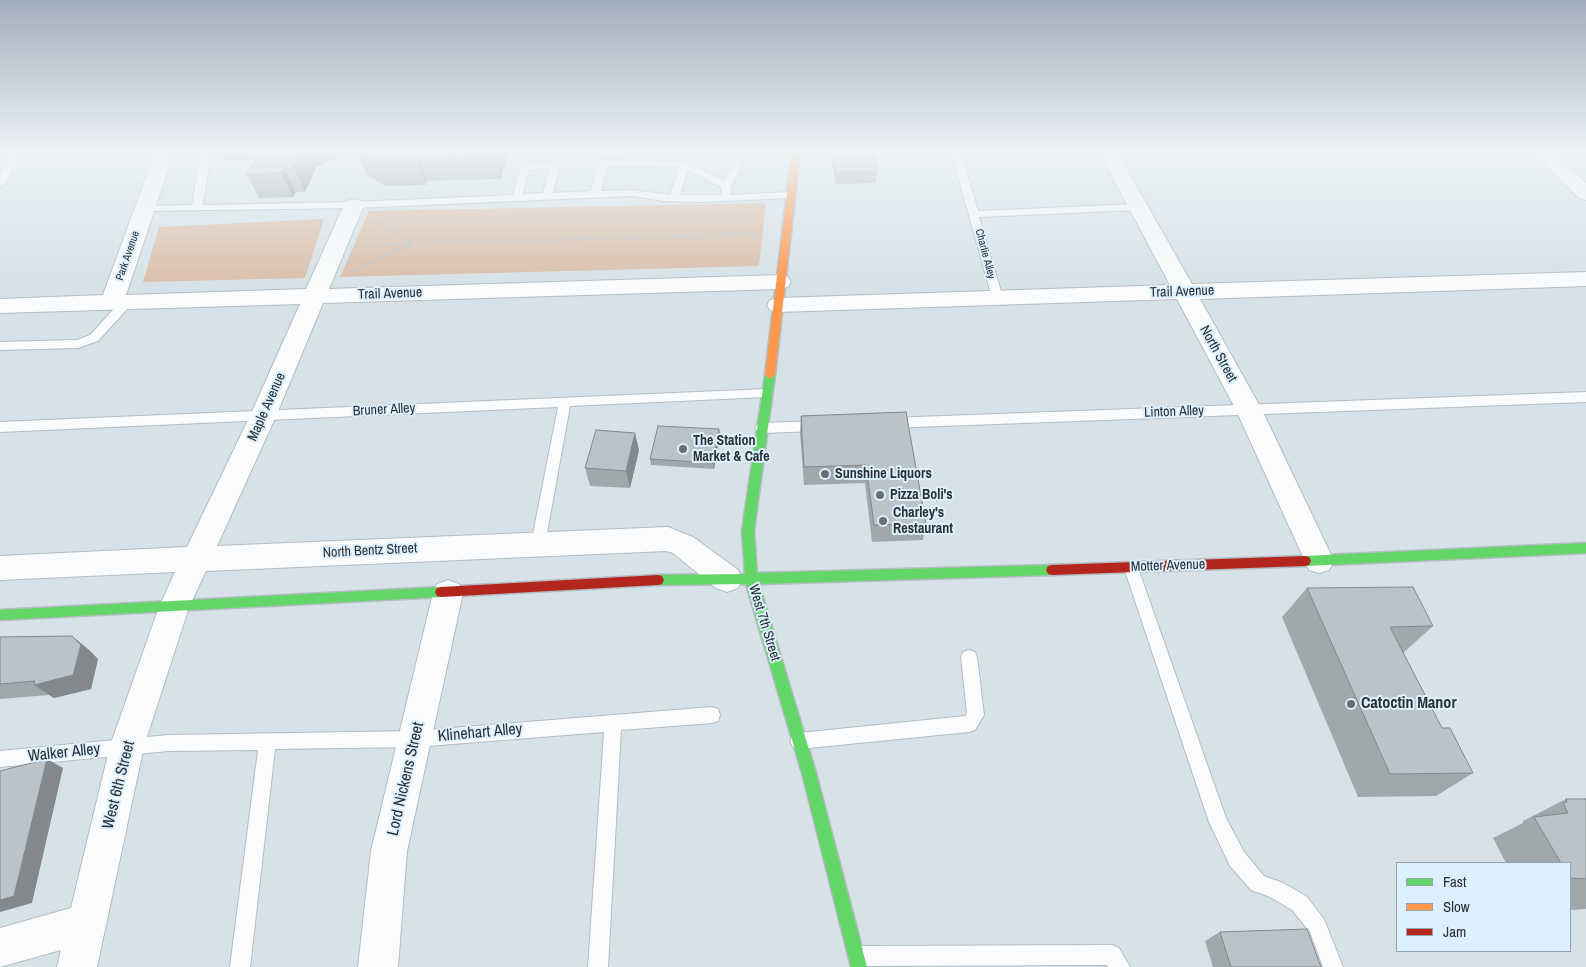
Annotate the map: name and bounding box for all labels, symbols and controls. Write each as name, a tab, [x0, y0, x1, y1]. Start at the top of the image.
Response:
street label: Charlie Alley	[972, 228, 998, 280]
street label: Park Avenue	[113, 230, 143, 282]
street label: Trail Avenue	[1149, 282, 1215, 302]
street label: Trail Avenue	[357, 284, 423, 304]
street label: North Street	[1196, 323, 1240, 385]
street label: Maple Avenue	[244, 370, 290, 444]
street label: Bruner Alley	[352, 400, 416, 420]
street label: Linton Alley	[1144, 403, 1204, 421]
place label: The Station Market & Cafe	[693, 433, 770, 466]
marker: The Station Market & Cafe	[677, 443, 689, 455]
place label: Sunshine Liquors	[835, 466, 932, 482]
marker: Sunshine Liquors	[819, 468, 831, 480]
place label: Pizza Boli's	[890, 487, 953, 503]
marker: Pizza Boli's	[874, 489, 886, 501]
place label: Charley's Restaurant	[893, 505, 953, 538]
marker: Charley's Restaurant	[877, 515, 889, 527]
street label: North Bentz Street	[322, 540, 418, 562]
street label: Motter Avenue	[1130, 556, 1206, 576]
street label: West 7th Street	[744, 583, 784, 663]
place label: Catoctin Manor	[1361, 694, 1456, 714]
marker: Catoctin Manor	[1345, 698, 1357, 710]
street label: Lord Nickens Street	[384, 720, 428, 838]
street label: Klinehart Alley	[437, 720, 523, 746]
street label: West 6th Street	[99, 739, 139, 831]
street label: Walker Alley	[27, 740, 101, 766]
legend	[1396, 862, 1571, 952]
text: Fast	[1443, 871, 1466, 892]
text: Slow	[1443, 896, 1470, 917]
text: Jam	[1443, 921, 1466, 942]

